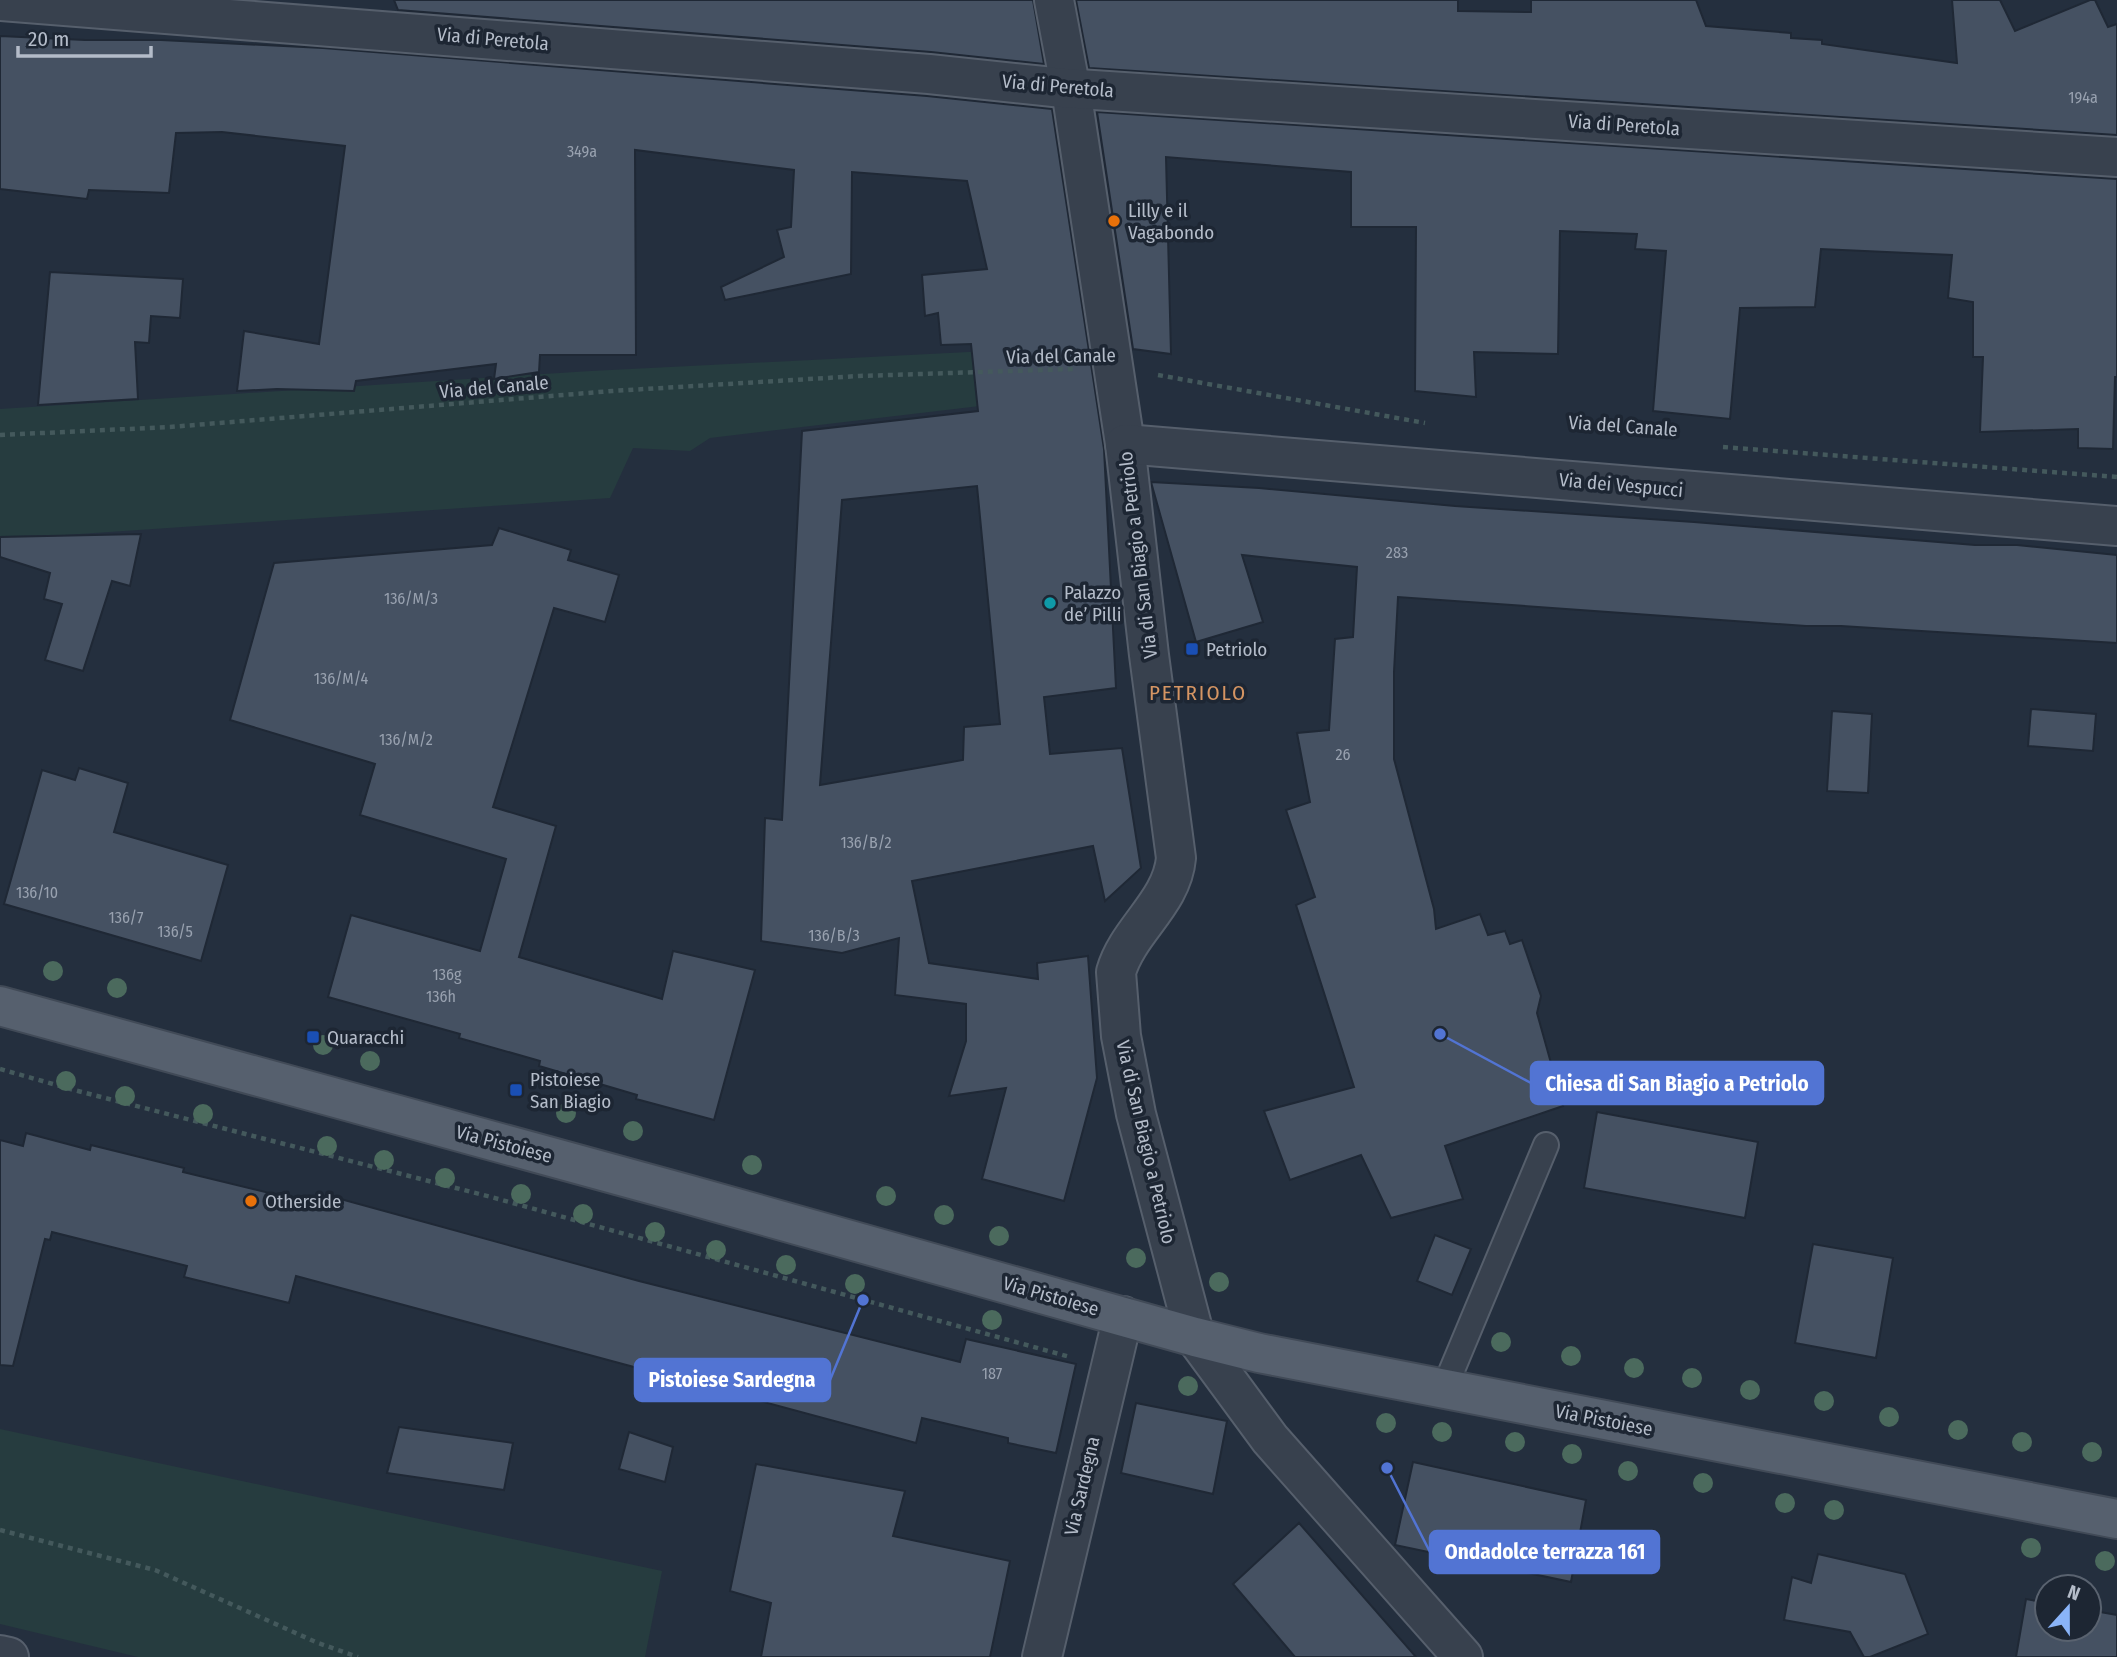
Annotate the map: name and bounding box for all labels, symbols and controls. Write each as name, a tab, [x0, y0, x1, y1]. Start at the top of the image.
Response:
scale bar	[18, 14, 150, 58]
street label: Via di Peretola	[436, 23, 550, 55]
text: 20 m	[28, 26, 69, 52]
street label: Via di Peretola	[1001, 70, 1115, 102]
house number: 194a	[2068, 88, 2098, 107]
street label: Via di Peretola	[1567, 110, 1681, 140]
house number: 349a	[567, 142, 597, 161]
place label: Lilly e il Vagabondo	[1128, 199, 1214, 244]
marker: Lilly e il Vagabondo	[1106, 213, 1122, 229]
street label: Via del Canale	[1006, 344, 1116, 368]
street label: Via del Canale	[438, 371, 550, 403]
street label: Via del Canale	[1568, 411, 1678, 441]
street label: Via di San Biagio a Petriolo	[1114, 450, 1162, 660]
street label: Via dei Vespucci	[1558, 468, 1684, 502]
house number: 283	[1386, 543, 1408, 562]
place label: Palazzo de’ Pilli	[1064, 581, 1121, 626]
house number: 136/M/3	[384, 589, 438, 608]
marker: Palazzo de’ Pilli	[1042, 595, 1058, 611]
place label: Petriolo	[1206, 638, 1267, 661]
marker: Petriolo	[1184, 641, 1200, 657]
house number: 136/M/4	[314, 669, 368, 688]
district label: PETRIOLO	[1149, 680, 1247, 706]
house number: 136/M/2	[379, 730, 433, 749]
house number: 26	[1336, 745, 1351, 764]
house number: 136/B/2	[840, 833, 892, 852]
house number: 136/10	[16, 883, 58, 902]
house number: 136/7	[108, 908, 144, 927]
house number: 136/5	[157, 922, 193, 941]
house number: 136/B/3	[808, 926, 860, 945]
house number: 136g	[433, 965, 462, 984]
house number: 136h	[426, 987, 456, 1006]
place label: Quaracchi	[327, 1026, 404, 1049]
marker: Quaracchi	[305, 1029, 321, 1045]
street label: Via di San Biagio a Petriolo	[1111, 1038, 1181, 1246]
callout: Chiesa di San Biagio a Petriolo	[1531, 1062, 1823, 1104]
place label: Pistoiese San Biagio	[530, 1068, 611, 1113]
text: Chiesa di San Biagio a Petriolo	[1545, 1071, 1809, 1097]
marker: Pistoiese San Biagio	[508, 1082, 524, 1098]
street label: Via Pistoiese	[453, 1120, 555, 1168]
place label: Otherside	[265, 1190, 341, 1213]
marker: Otherside	[243, 1193, 259, 1209]
street label: Via Pistoiese	[1000, 1271, 1102, 1321]
callout: Pistoiese Sardegna	[635, 1359, 830, 1401]
house number: 187	[982, 1364, 1003, 1383]
text: Pistoiese Sardegna	[649, 1367, 816, 1393]
street label: Via Pistoiese	[1553, 1399, 1655, 1441]
street label: Via Sardegna	[1059, 1434, 1105, 1538]
callout: Ondadolce terrazza 161	[1430, 1531, 1659, 1573]
text: Ondadolce terrazza 161	[1445, 1539, 1645, 1565]
north arrow	[2033, 1573, 2103, 1643]
text: N	[2064, 1580, 2083, 1605]

